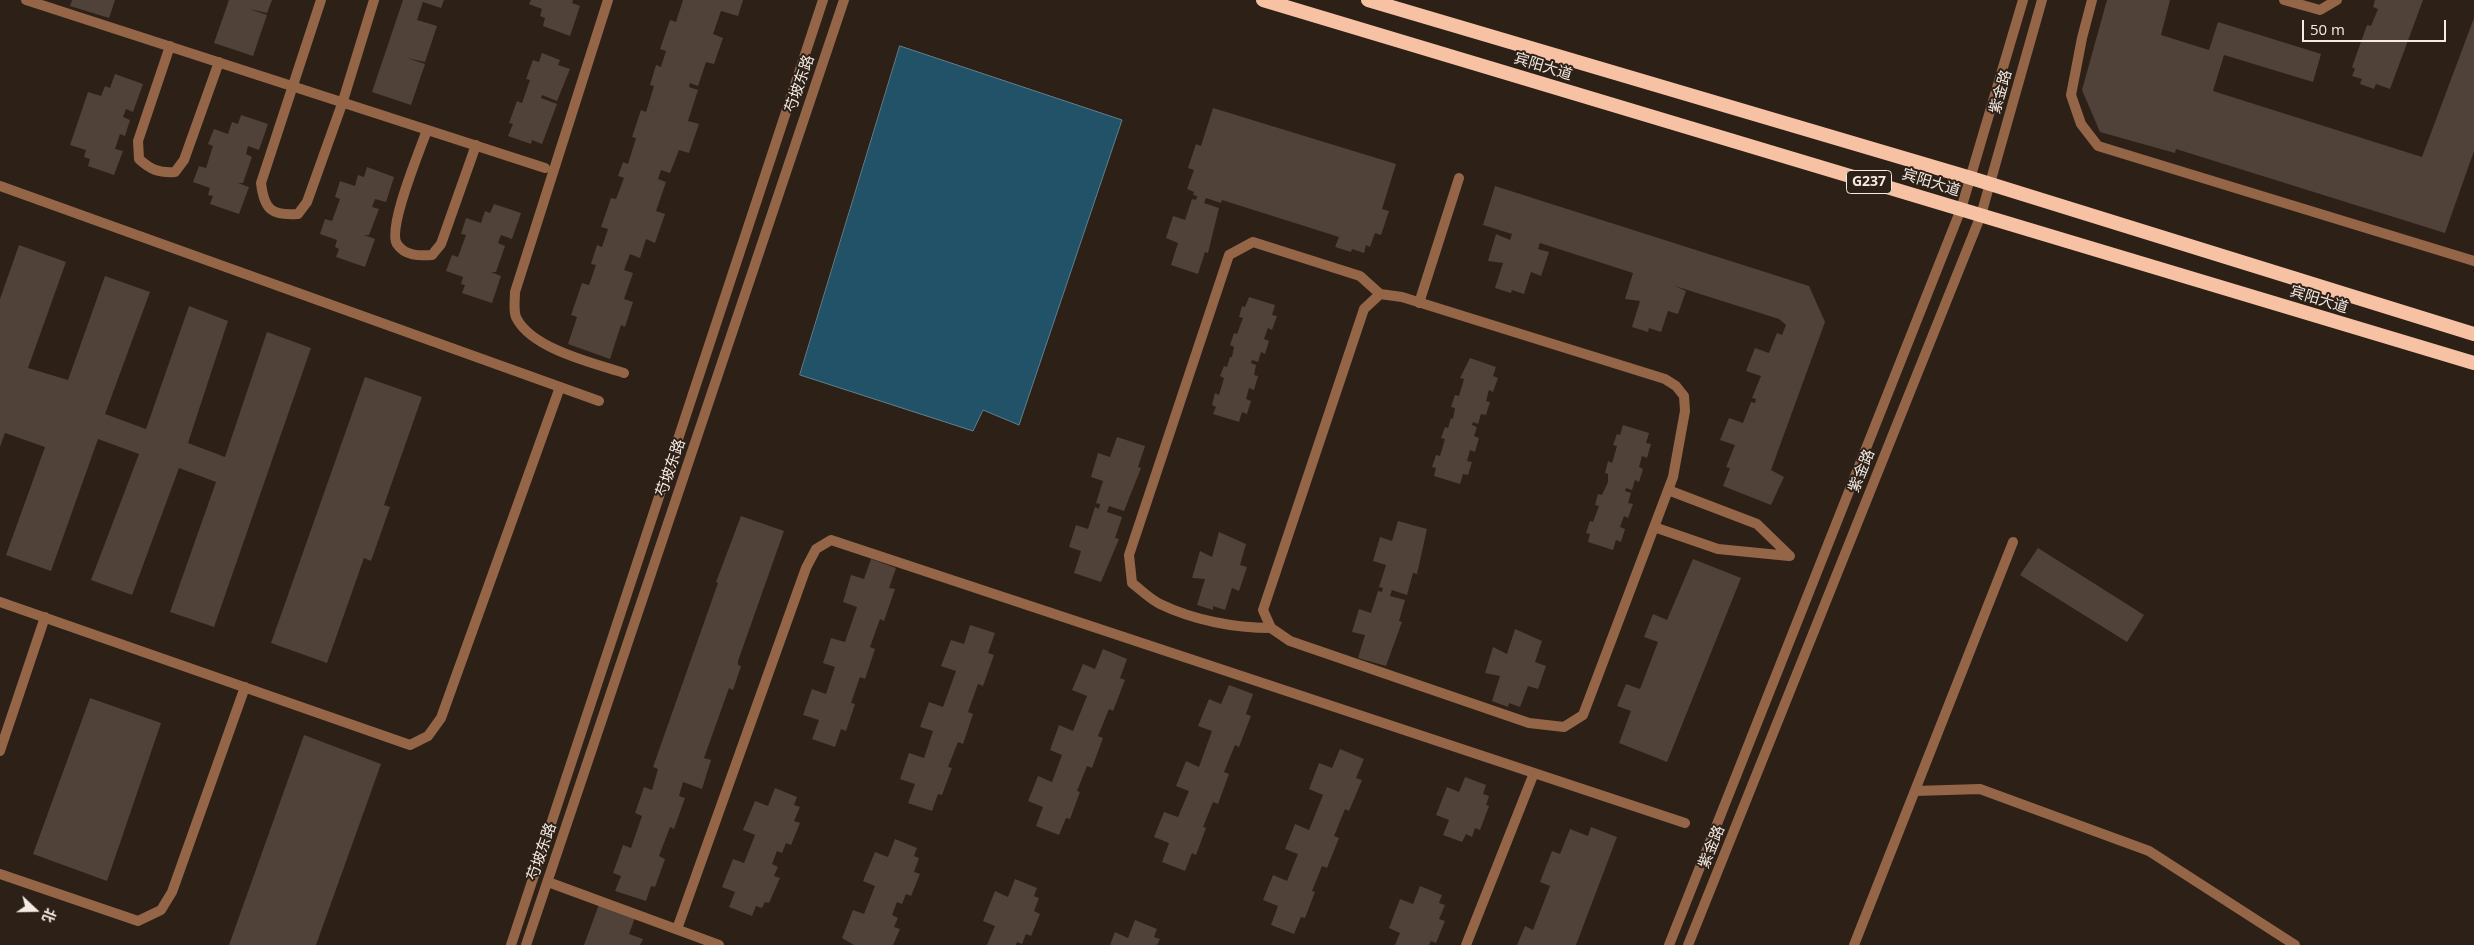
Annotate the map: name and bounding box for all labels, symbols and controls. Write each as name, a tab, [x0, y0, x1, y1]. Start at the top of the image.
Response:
scale bar	[2304, 10, 2448, 42]
text: 50 m	[2310, 19, 2345, 39]
street label: 宾阳大道	[1512, 50, 1574, 84]
street label: 芍坡东路	[782, 53, 818, 115]
street label: 紫金路	[1986, 68, 2016, 116]
street label: 宾阳大道	[1900, 166, 1962, 200]
road number: G237	[1846, 170, 1892, 193]
street label: 宾阳大道	[2288, 283, 2350, 317]
street label: 芍坡东路	[653, 437, 689, 499]
street label: 紫金路	[1845, 447, 1879, 495]
street label: 芍坡东路	[524, 821, 560, 883]
street label: 紫金路	[1695, 823, 1729, 871]
north arrow	[10, 885, 60, 935]
text: 北	[38, 906, 61, 925]

